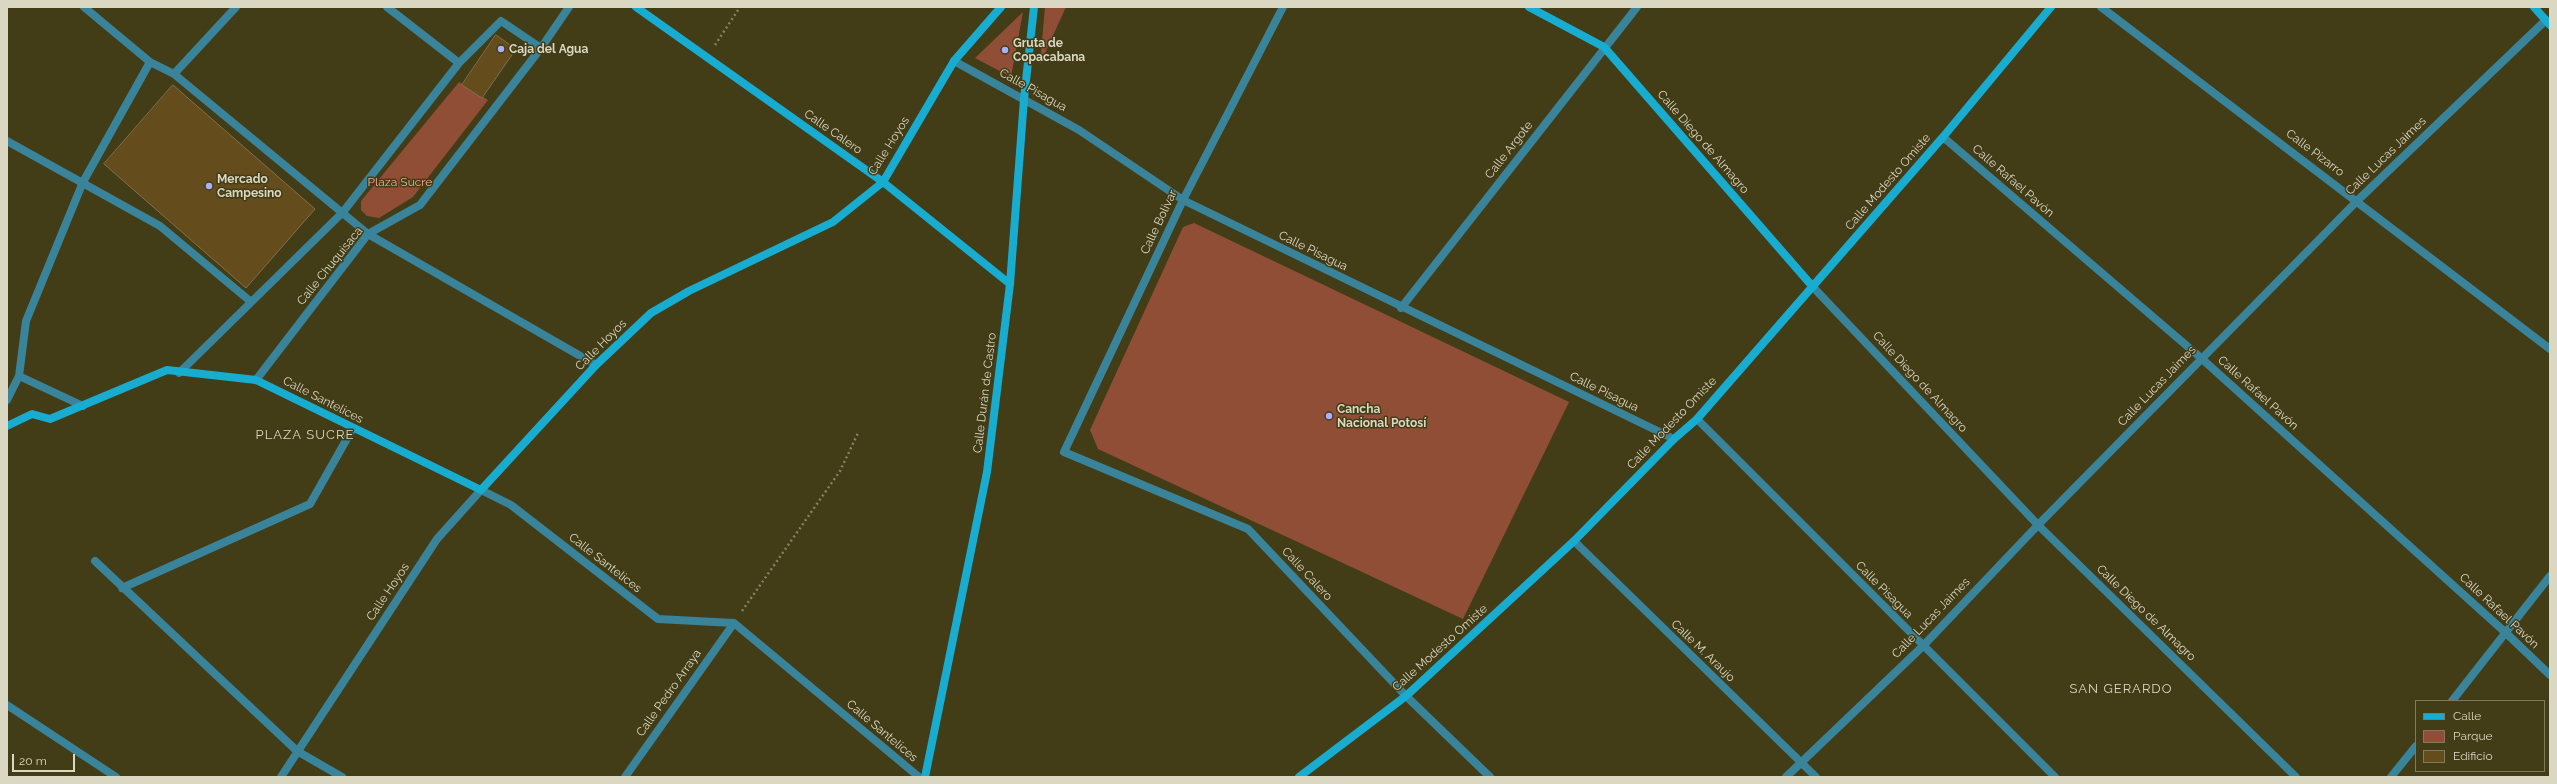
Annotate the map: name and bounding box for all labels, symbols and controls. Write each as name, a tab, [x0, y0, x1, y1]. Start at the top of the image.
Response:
place label: Gruta de Copacabana	[1013, 36, 1085, 64]
place label: Caja del Agua	[509, 42, 588, 56]
marker: Caja del Agua	[496, 44, 506, 54]
marker: Gruta de Copacabana	[1000, 45, 1010, 55]
street label: Calle Pisagua	[997, 66, 1069, 114]
street label: Calle Diego de Almagro	[1654, 87, 1752, 197]
street label: Calle Calero	[801, 107, 865, 157]
street label: Calle Hoyos	[865, 114, 913, 178]
street label: Calle Lucas Jaimes	[2343, 114, 2429, 198]
street label: Calle Argote	[1482, 118, 1536, 182]
street label: Calle Pizarro	[2283, 126, 2347, 180]
street label: Calle Modesto Omiste	[1842, 131, 1934, 233]
street label: Calle Rafael Pavón	[1969, 142, 2057, 220]
place label: Mercado Campesino	[217, 172, 282, 200]
park label: Plaza Sucre	[368, 175, 432, 189]
marker: Mercado Campesino	[204, 181, 214, 191]
street label: Calle Bolivar	[1138, 188, 1180, 256]
street label: Calle Chuquisaca	[294, 224, 366, 308]
street label: Calle Pisagua	[1276, 228, 1350, 274]
street label: Calle Hoyos	[572, 316, 630, 374]
street label: Calle Diego de Almagro	[1870, 329, 1970, 435]
street label: Calle Durán de Castro	[970, 332, 1000, 454]
street label: Calle Lucas Jaimes	[2115, 343, 2199, 429]
street label: Calle Rafael Pavón	[2215, 353, 2301, 433]
street label: Calle Pisagua	[1567, 369, 1641, 415]
street label: Calle Santelices	[280, 374, 366, 426]
street label: Calle Modesto Omiste	[1624, 374, 1720, 472]
place label: Cancha Nacional Potosí	[1337, 402, 1426, 430]
marker: Cancha Nacional Potosí	[1324, 411, 1334, 421]
district label: PLAZA SUCRE	[256, 427, 354, 443]
street label: Calle Santelices	[566, 530, 644, 596]
street label: Calle Calero	[1279, 544, 1335, 604]
street label: Calle Pisagua	[1852, 558, 1916, 622]
street label: Calle Hoyos	[363, 560, 413, 624]
street label: Calle Diego de Almagro	[2093, 562, 2199, 664]
street label: Calle Rafael Pavón	[2456, 570, 2542, 652]
street label: Calle Lucas Jaimes	[1889, 575, 1973, 661]
street label: Calle Modesto Omiste	[1390, 602, 1490, 694]
street label: Calle M. Araujo	[1668, 617, 1738, 685]
street label: Calle Pedro Arraya	[634, 647, 704, 739]
district label: SAN GERARDO	[2070, 681, 2172, 697]
street label: Calle Santelices	[844, 697, 920, 765]
legend	[2415, 700, 2545, 772]
text: Calle	[2453, 709, 2481, 723]
text: Parque	[2453, 729, 2493, 743]
scale bar	[14, 746, 77, 772]
text: Edificio	[2453, 749, 2493, 763]
text: 20 m	[19, 754, 47, 768]

